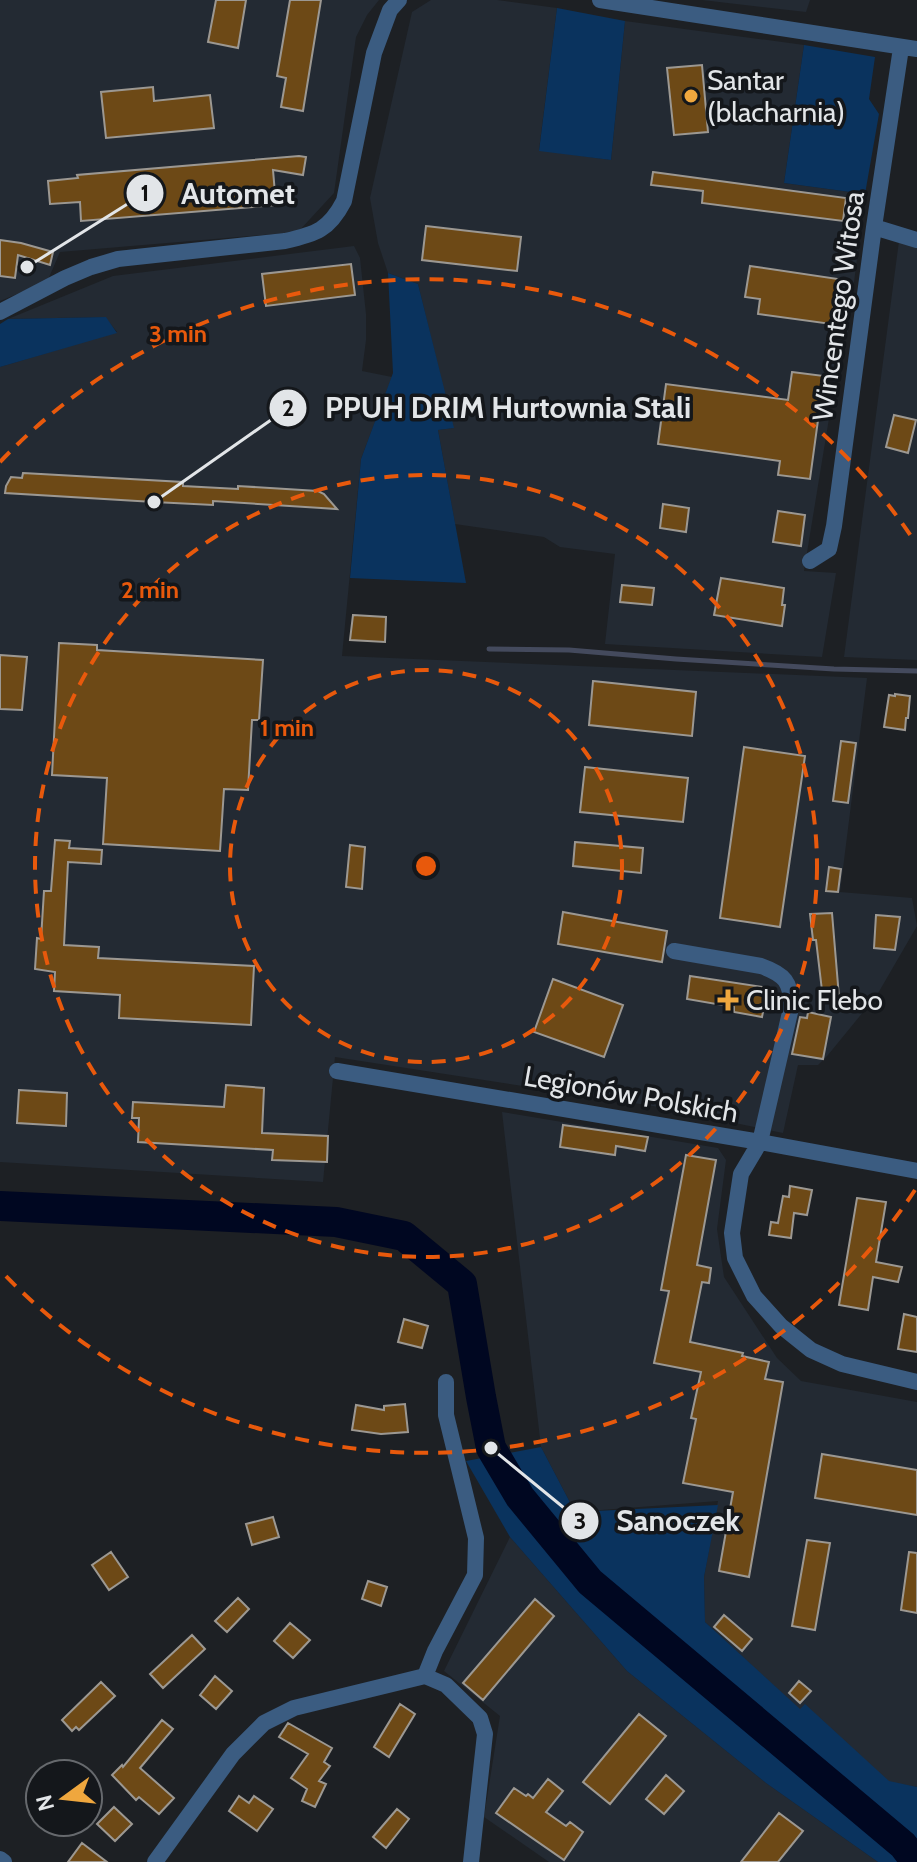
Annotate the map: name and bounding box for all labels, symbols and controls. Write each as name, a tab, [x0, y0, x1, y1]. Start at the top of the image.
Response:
place label: Santar (blacharnia)	[707, 63, 845, 129]
marker: Santar (blacharnia)	[682, 87, 700, 105]
callout: Automet	[125, 166, 311, 220]
text: Automet	[181, 175, 295, 212]
text: 1	[141, 178, 149, 207]
street label: Wincentego Witosa	[805, 188, 871, 423]
text: 3 min	[149, 319, 207, 348]
callout: PPUH DRIM Hurtownia Stali	[268, 381, 707, 435]
text: PPUH DRIM Hurtownia Stali	[325, 389, 691, 426]
text: 2	[282, 393, 294, 422]
text: 2 min	[121, 575, 179, 604]
text: 1 min	[260, 713, 314, 742]
centre of rings	[412, 852, 440, 880]
place label: Clinic Flebo	[746, 983, 883, 1017]
marker: Clinic Flebo	[717, 989, 739, 1011]
street label: Legionów Polskich	[521, 1058, 741, 1130]
callout: Sanoczek	[560, 1494, 756, 1548]
text: Sanoczek	[616, 1502, 740, 1539]
text: 3	[574, 1506, 586, 1535]
north arrow	[24, 1758, 104, 1838]
text: N	[30, 1792, 60, 1814]

